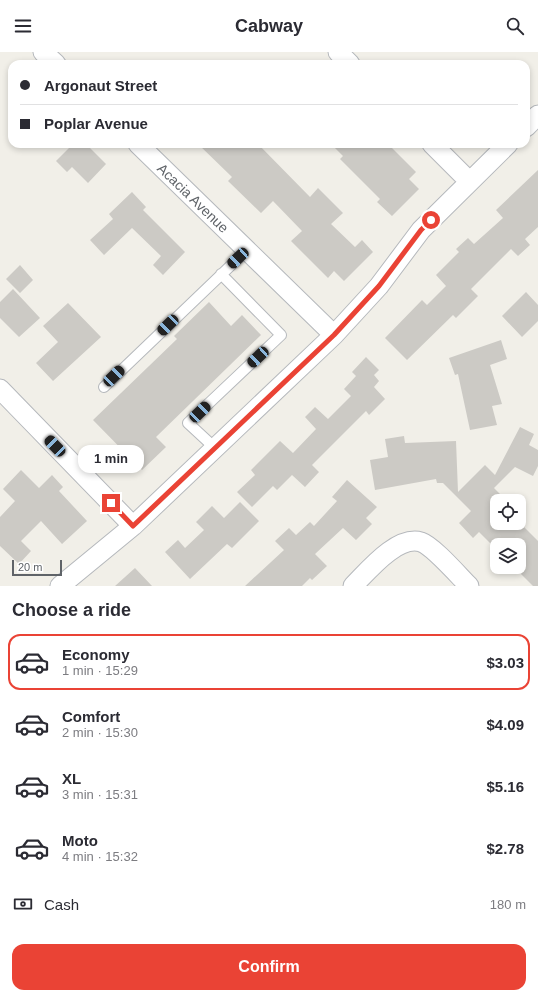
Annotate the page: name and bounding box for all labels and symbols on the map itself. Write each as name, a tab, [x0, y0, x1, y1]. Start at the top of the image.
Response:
street label: Acacia Avenue	[154, 160, 232, 236]
route start	[422, 211, 440, 229]
car	[225, 245, 251, 271]
car	[155, 312, 181, 338]
car	[245, 344, 271, 370]
car	[101, 363, 127, 389]
car	[187, 399, 213, 425]
car	[42, 433, 68, 459]
callout: 1 min	[78, 445, 144, 473]
route end	[102, 494, 120, 512]
scale bar	[12, 558, 62, 577]

